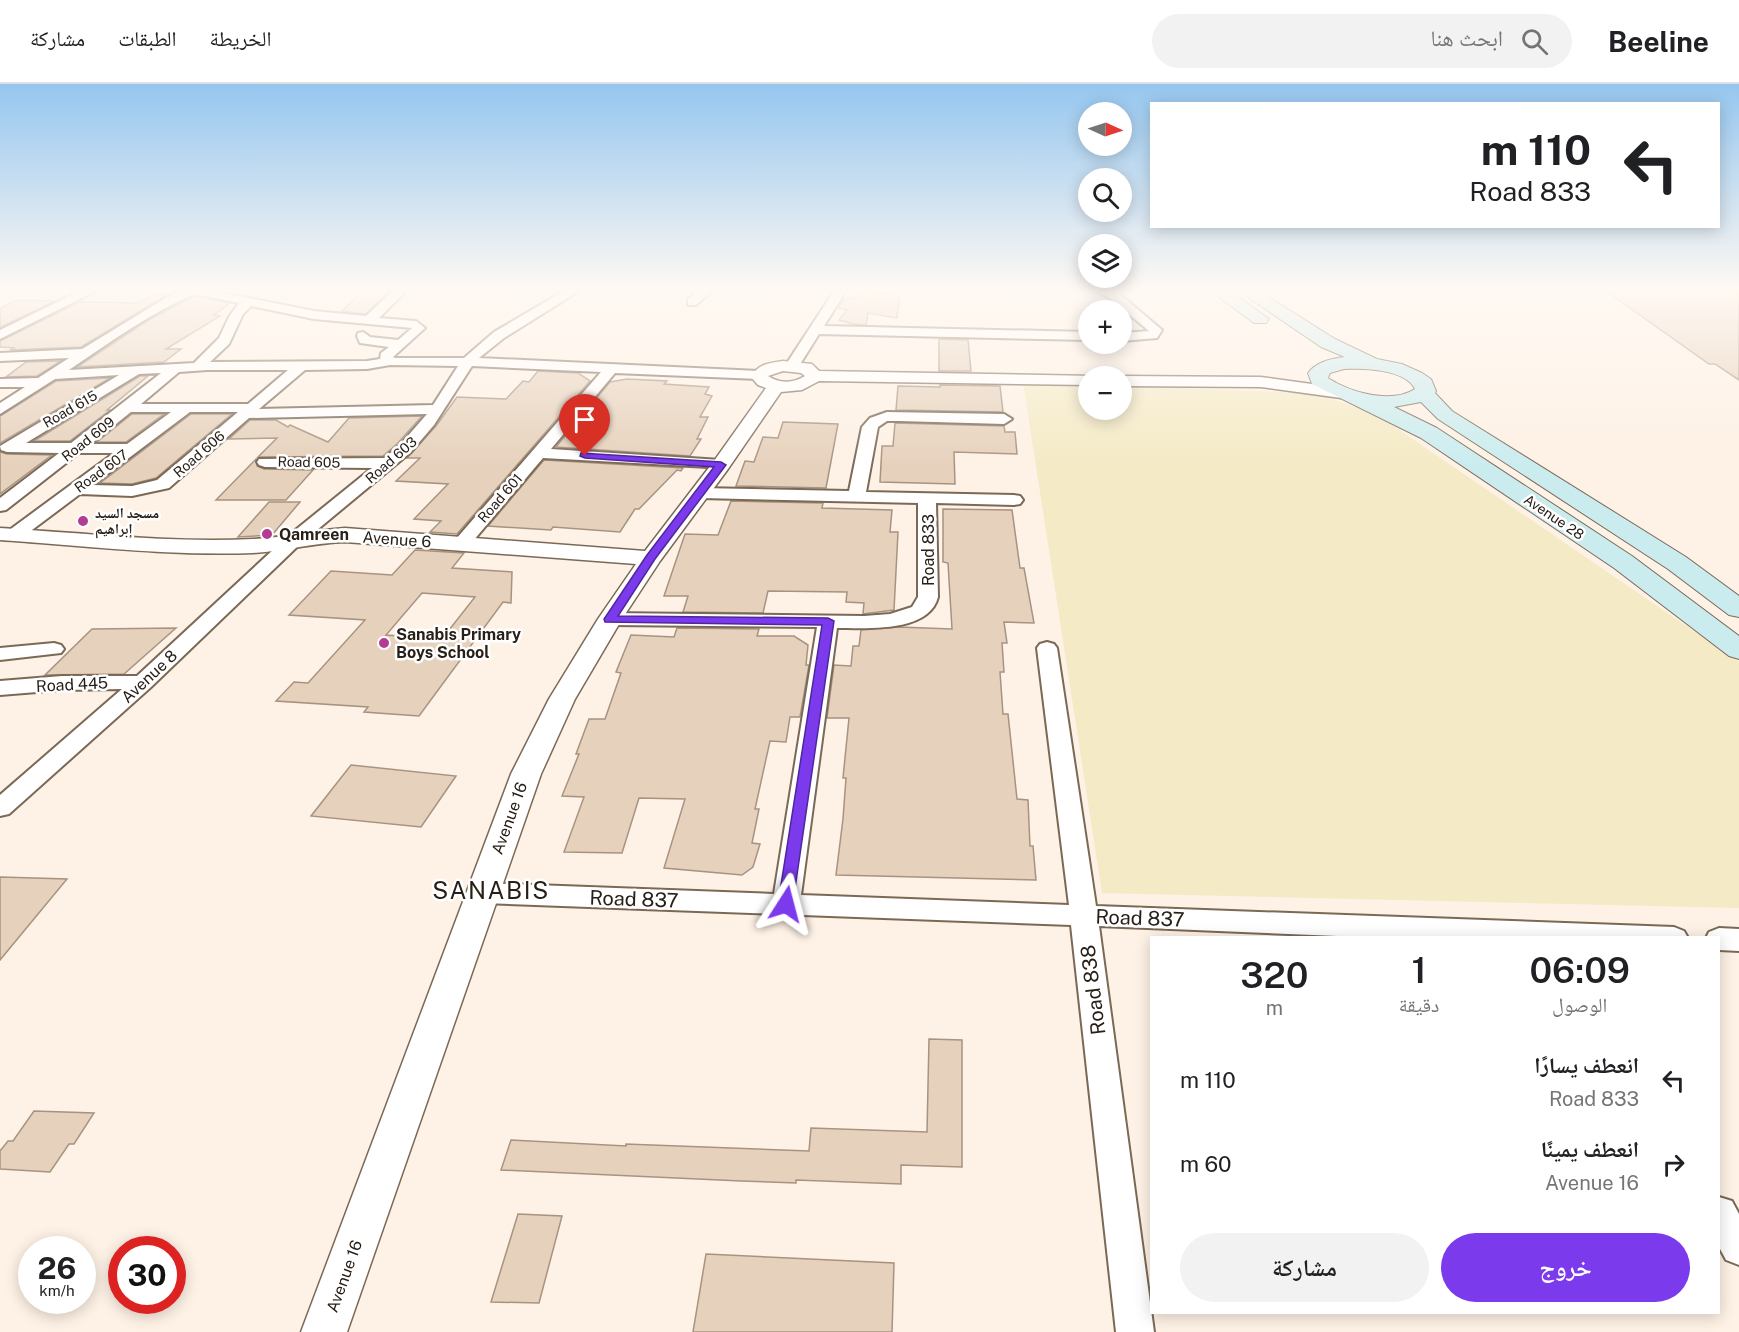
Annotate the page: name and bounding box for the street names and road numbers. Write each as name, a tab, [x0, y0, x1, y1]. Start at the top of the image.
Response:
street label: Road 615	[40, 387, 100, 431]
street label: Road 609	[58, 413, 118, 465]
street label: Road 606	[170, 427, 228, 480]
street label: Road 603	[362, 433, 420, 487]
street label: Road 607	[71, 446, 131, 496]
street label: Road 605	[278, 453, 341, 471]
street label: Road 601	[474, 470, 526, 526]
street label: Avenue 28	[1521, 491, 1587, 543]
street label: Road 833	[919, 514, 938, 586]
street label: Avenue 6	[362, 528, 432, 551]
street label: Avenue 8	[118, 646, 181, 707]
street label: Road 445	[36, 673, 108, 696]
street label: Avenue 16	[488, 780, 531, 857]
street label: Road 837	[589, 885, 679, 913]
street label: Road 837	[1095, 904, 1185, 932]
street label: Road 838	[1076, 944, 1110, 1036]
street label: Avenue 16	[323, 1238, 366, 1315]

